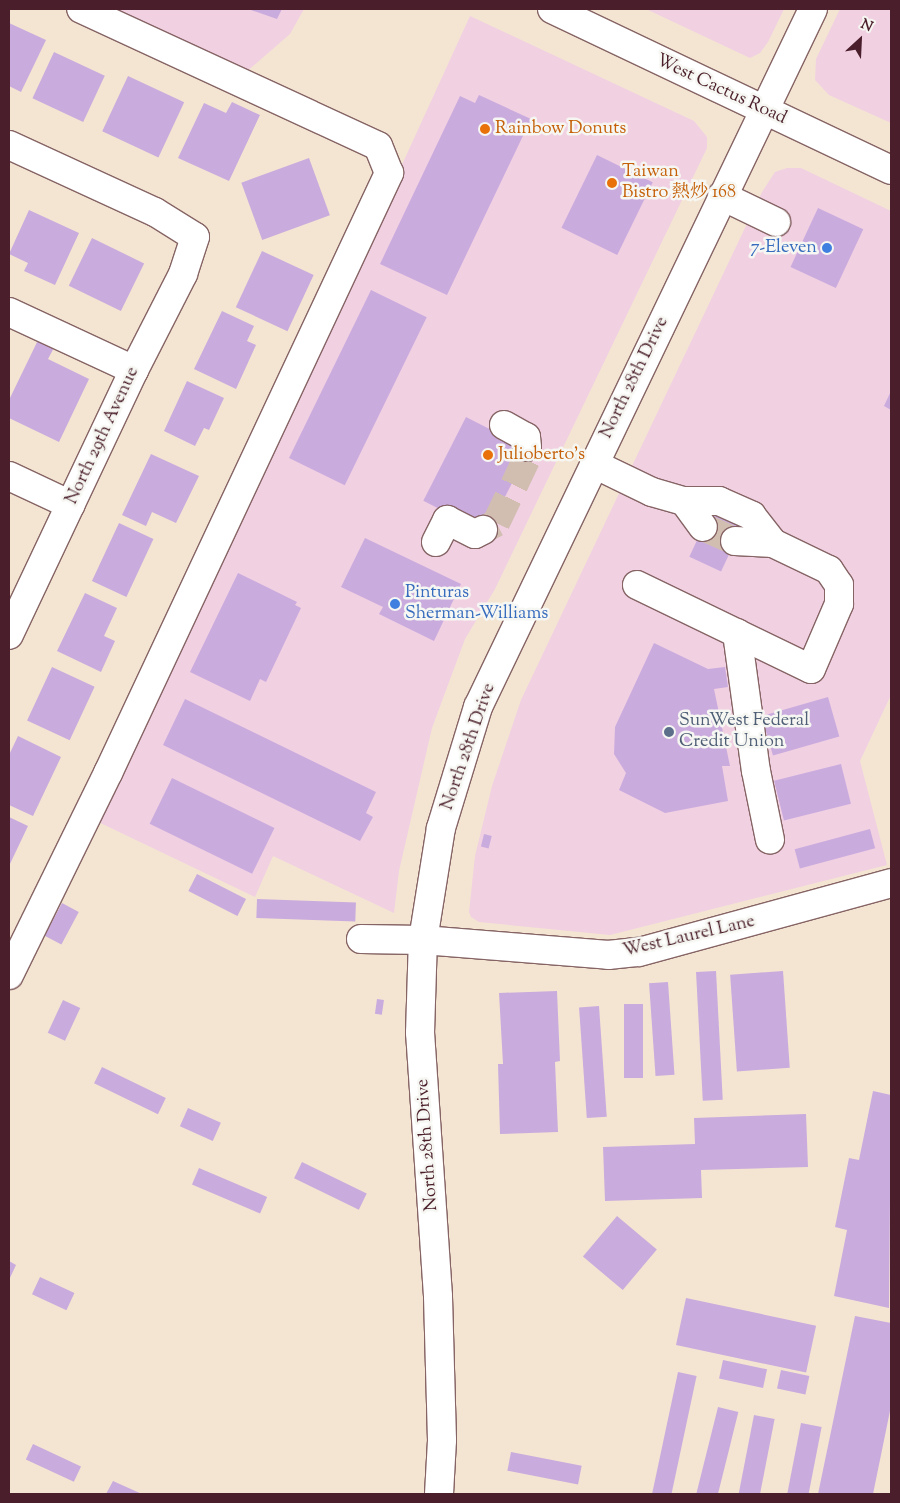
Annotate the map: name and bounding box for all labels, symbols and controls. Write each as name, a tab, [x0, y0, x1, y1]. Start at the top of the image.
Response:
north arrow	[835, 15, 885, 65]
text: N	[857, 15, 876, 38]
street label: West Cactus Road	[652, 50, 790, 130]
place label: Rainbow Donuts	[495, 118, 626, 140]
marker: Rainbow Donuts	[479, 123, 491, 135]
place label: Taiwan Bistro 熱炒 168	[622, 162, 736, 204]
marker: Taiwan Bistro 熱炒 168	[606, 177, 618, 189]
place label: 7-Eleven	[750, 237, 817, 259]
marker: 7-Eleven	[821, 242, 833, 254]
street label: North 28th Drive	[596, 314, 674, 442]
street label: North 29th Avenue	[62, 364, 144, 508]
place label: Julioberto's	[498, 444, 585, 466]
marker: Julioberto's	[482, 449, 494, 461]
place label: Pinturas Sherman-Williams	[405, 583, 548, 626]
marker: Pinturas Sherman-Williams	[389, 598, 401, 610]
street label: North 28th Drive	[437, 681, 501, 813]
place label: SunWest Federal Credit Union	[679, 711, 809, 754]
marker: SunWest Federal Credit Union	[663, 726, 675, 738]
street label: West Laurel Lane	[621, 911, 757, 963]
street label: North 28th Drive	[413, 1078, 443, 1212]

